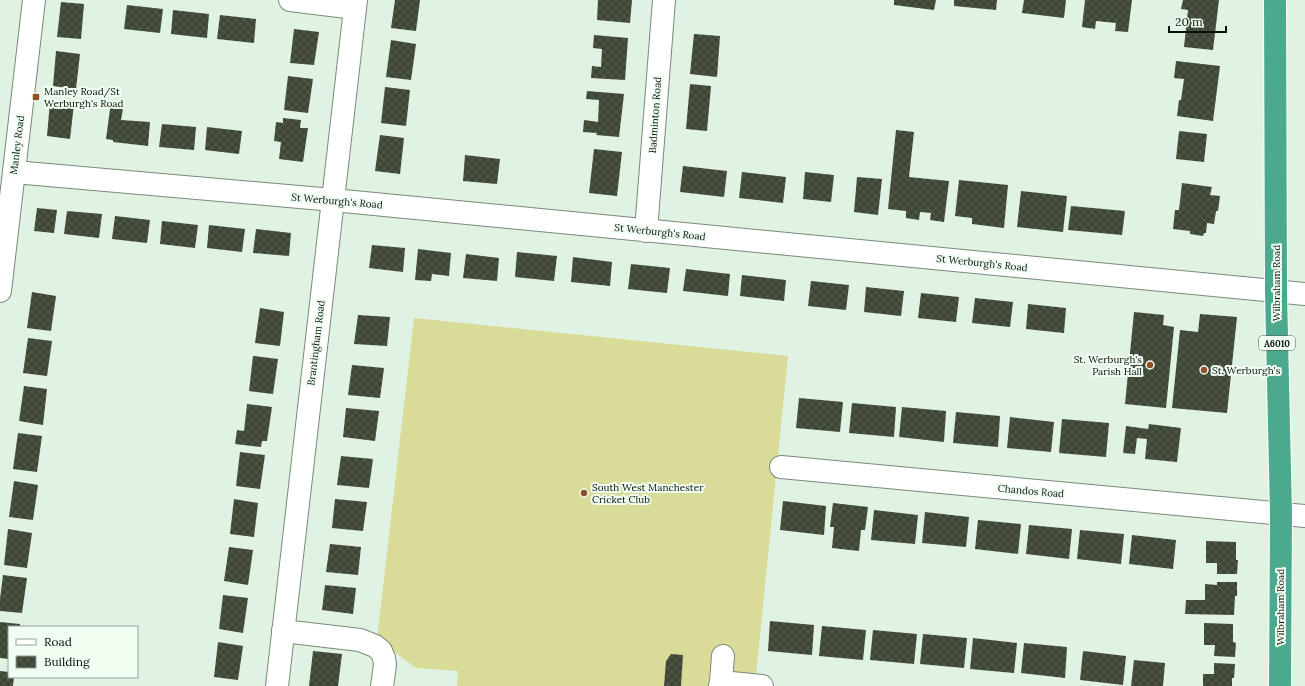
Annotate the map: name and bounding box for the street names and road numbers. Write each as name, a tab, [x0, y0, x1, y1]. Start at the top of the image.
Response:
street label: Badminton Road	[646, 76, 664, 154]
street label: Manley Road	[7, 115, 27, 175]
street label: St Werburgh's Road	[291, 191, 383, 211]
street label: St Werburgh's Road	[614, 221, 706, 243]
street label: Wilbraham Road	[1270, 245, 1283, 321]
street label: St Werburgh's Road	[936, 252, 1028, 274]
street label: Brantingham Road	[304, 300, 328, 386]
road number: A6010	[1259, 336, 1295, 350]
street label: Chandos Road	[997, 482, 1065, 500]
street label: Wilbraham Road	[1274, 569, 1287, 645]

